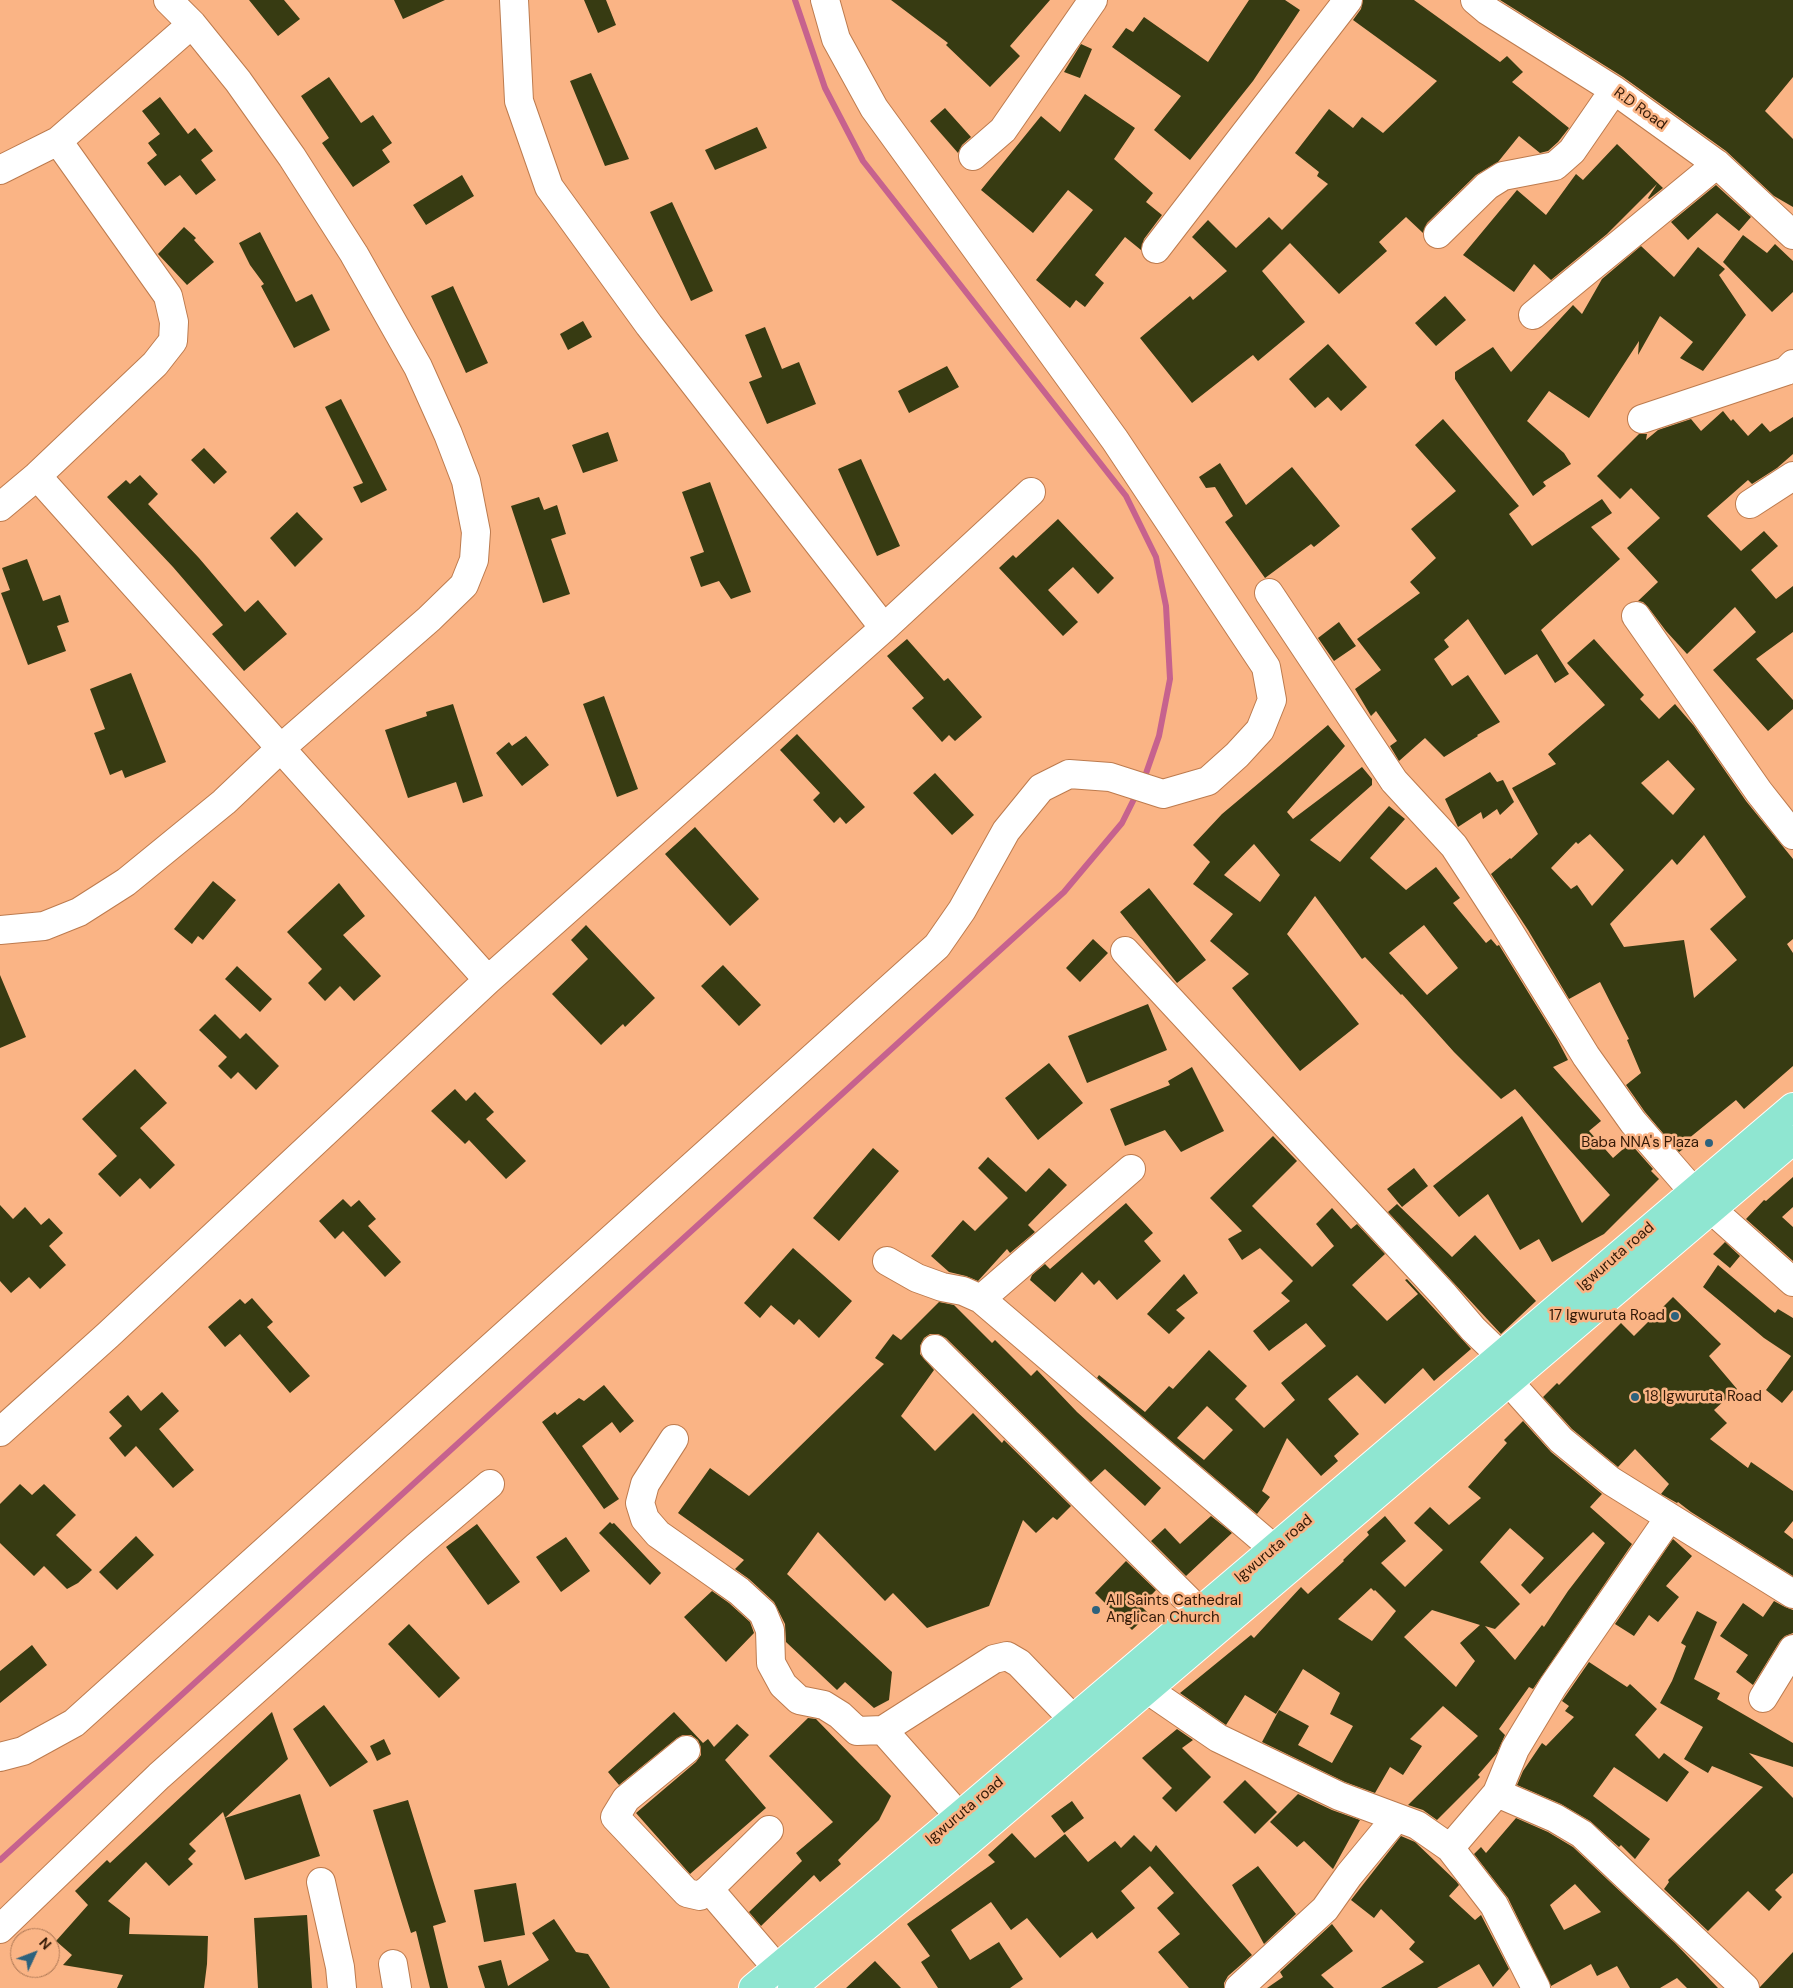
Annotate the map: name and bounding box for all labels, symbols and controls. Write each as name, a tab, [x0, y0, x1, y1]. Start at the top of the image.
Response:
street label: R.D Road	[1610, 84, 1670, 134]
place label: Baba NNA's Plaza	[1581, 1134, 1699, 1152]
marker: Baba NNA's Plaza	[1703, 1137, 1715, 1149]
street label: Igwuruta road	[1574, 1219, 1658, 1295]
place label: 17 Igwuruta Road	[1549, 1307, 1665, 1325]
marker: 17 Igwuruta Road	[1669, 1310, 1681, 1322]
place label: 18 Igwuruta Road	[1645, 1388, 1762, 1406]
marker: 18 Igwuruta Road	[1629, 1391, 1641, 1403]
street label: Igwuruta road	[1232, 1511, 1316, 1587]
place label: All Saints Cathedral Anglican Church	[1106, 1592, 1241, 1627]
marker: All Saints Cathedral Anglican Church	[1090, 1604, 1102, 1616]
street label: Igwuruta road	[923, 1773, 1007, 1849]
north arrow	[10, 1928, 60, 1978]
text: N	[35, 1934, 55, 1953]

